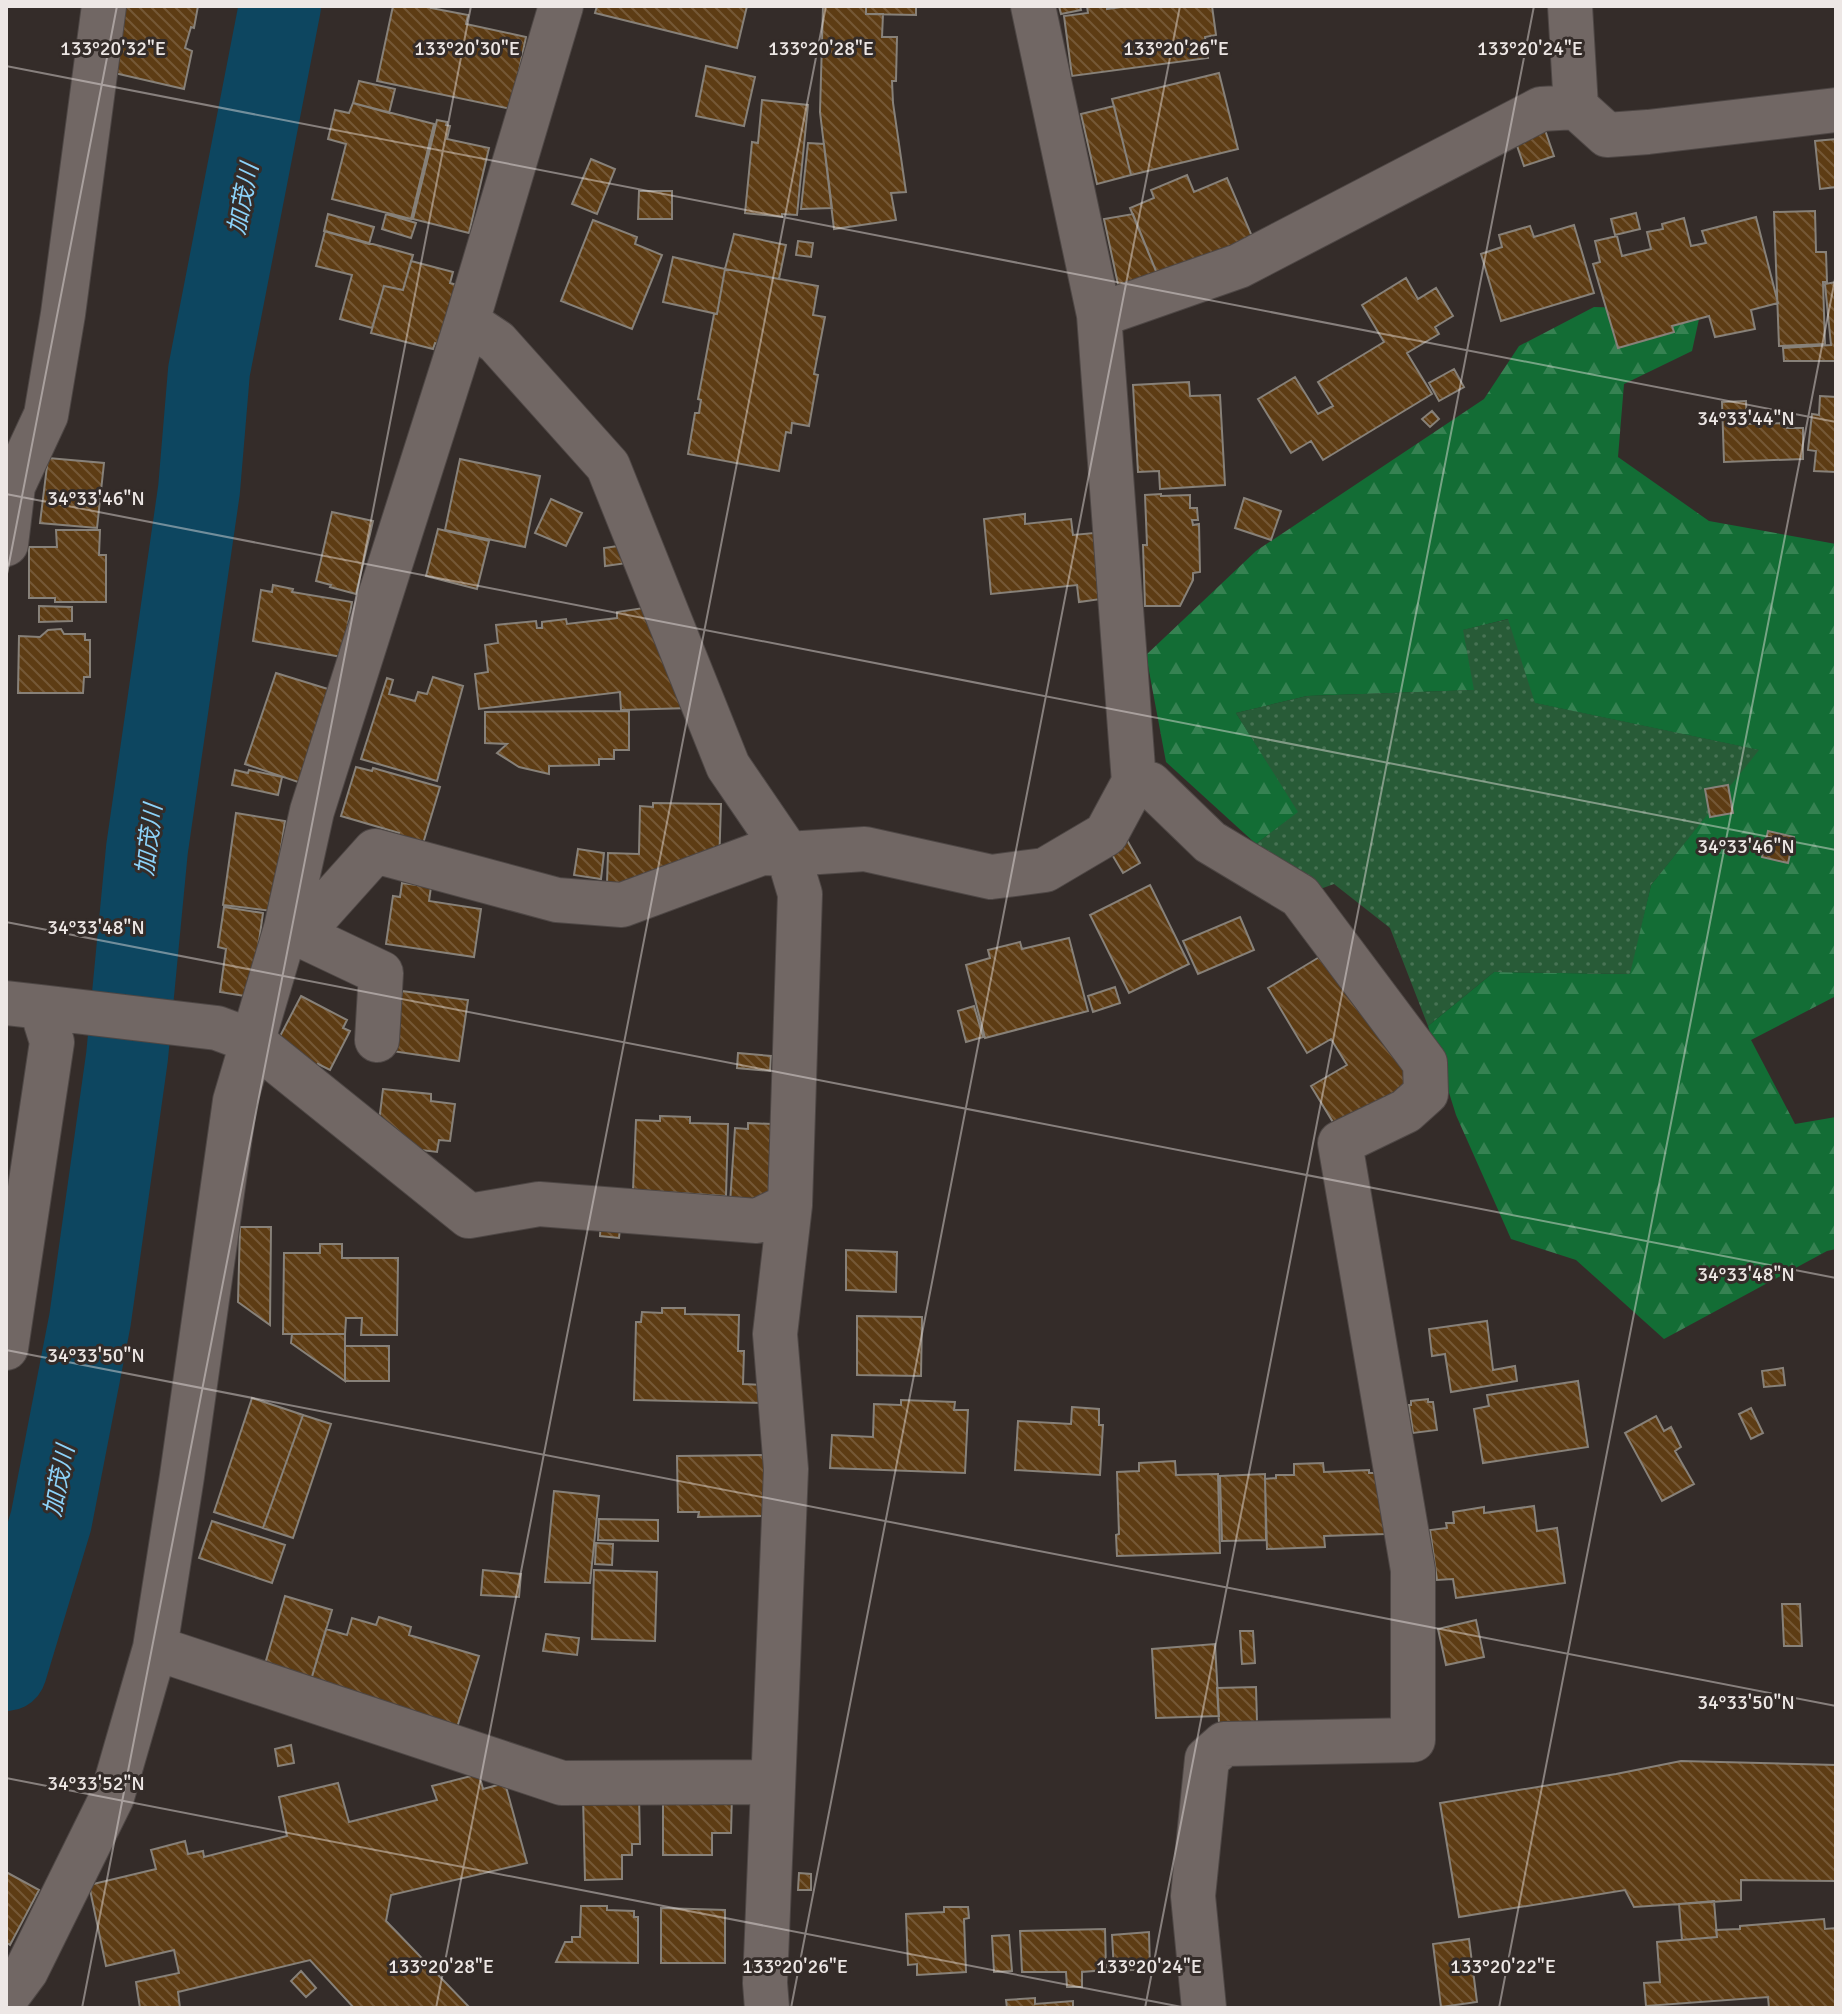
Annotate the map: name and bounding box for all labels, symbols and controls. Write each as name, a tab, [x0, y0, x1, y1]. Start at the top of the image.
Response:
text: 133°20'32"E	[60, 36, 166, 61]
text: 133°20'30"E	[414, 36, 520, 61]
text: 133°20'28"E	[768, 36, 874, 61]
text: 133°20'26"E	[1123, 36, 1229, 61]
text: 133°20'24"E	[1477, 36, 1583, 61]
water label: 加茂川	[221, 158, 265, 237]
text: 34°33'44"N	[1697, 406, 1795, 431]
text: 34°33'46"N	[47, 486, 145, 511]
water label: 加茂川	[130, 799, 169, 878]
text: 34°33'46"N	[1697, 834, 1795, 859]
text: 34°33'48"N	[47, 915, 145, 940]
text: 34°33'48"N	[1697, 1262, 1795, 1287]
text: 34°33'50"N	[47, 1343, 145, 1368]
water label: 加茂川	[37, 1440, 81, 1519]
text: 34°33'50"N	[1697, 1690, 1795, 1715]
text: 34°33'52"N	[47, 1771, 145, 1796]
text: 133°20'28"E	[388, 1954, 494, 1979]
text: 133°20'26"E	[742, 1954, 848, 1979]
text: 133°20'24"E	[1096, 1954, 1202, 1979]
text: 133°20'22"E	[1450, 1954, 1556, 1979]

